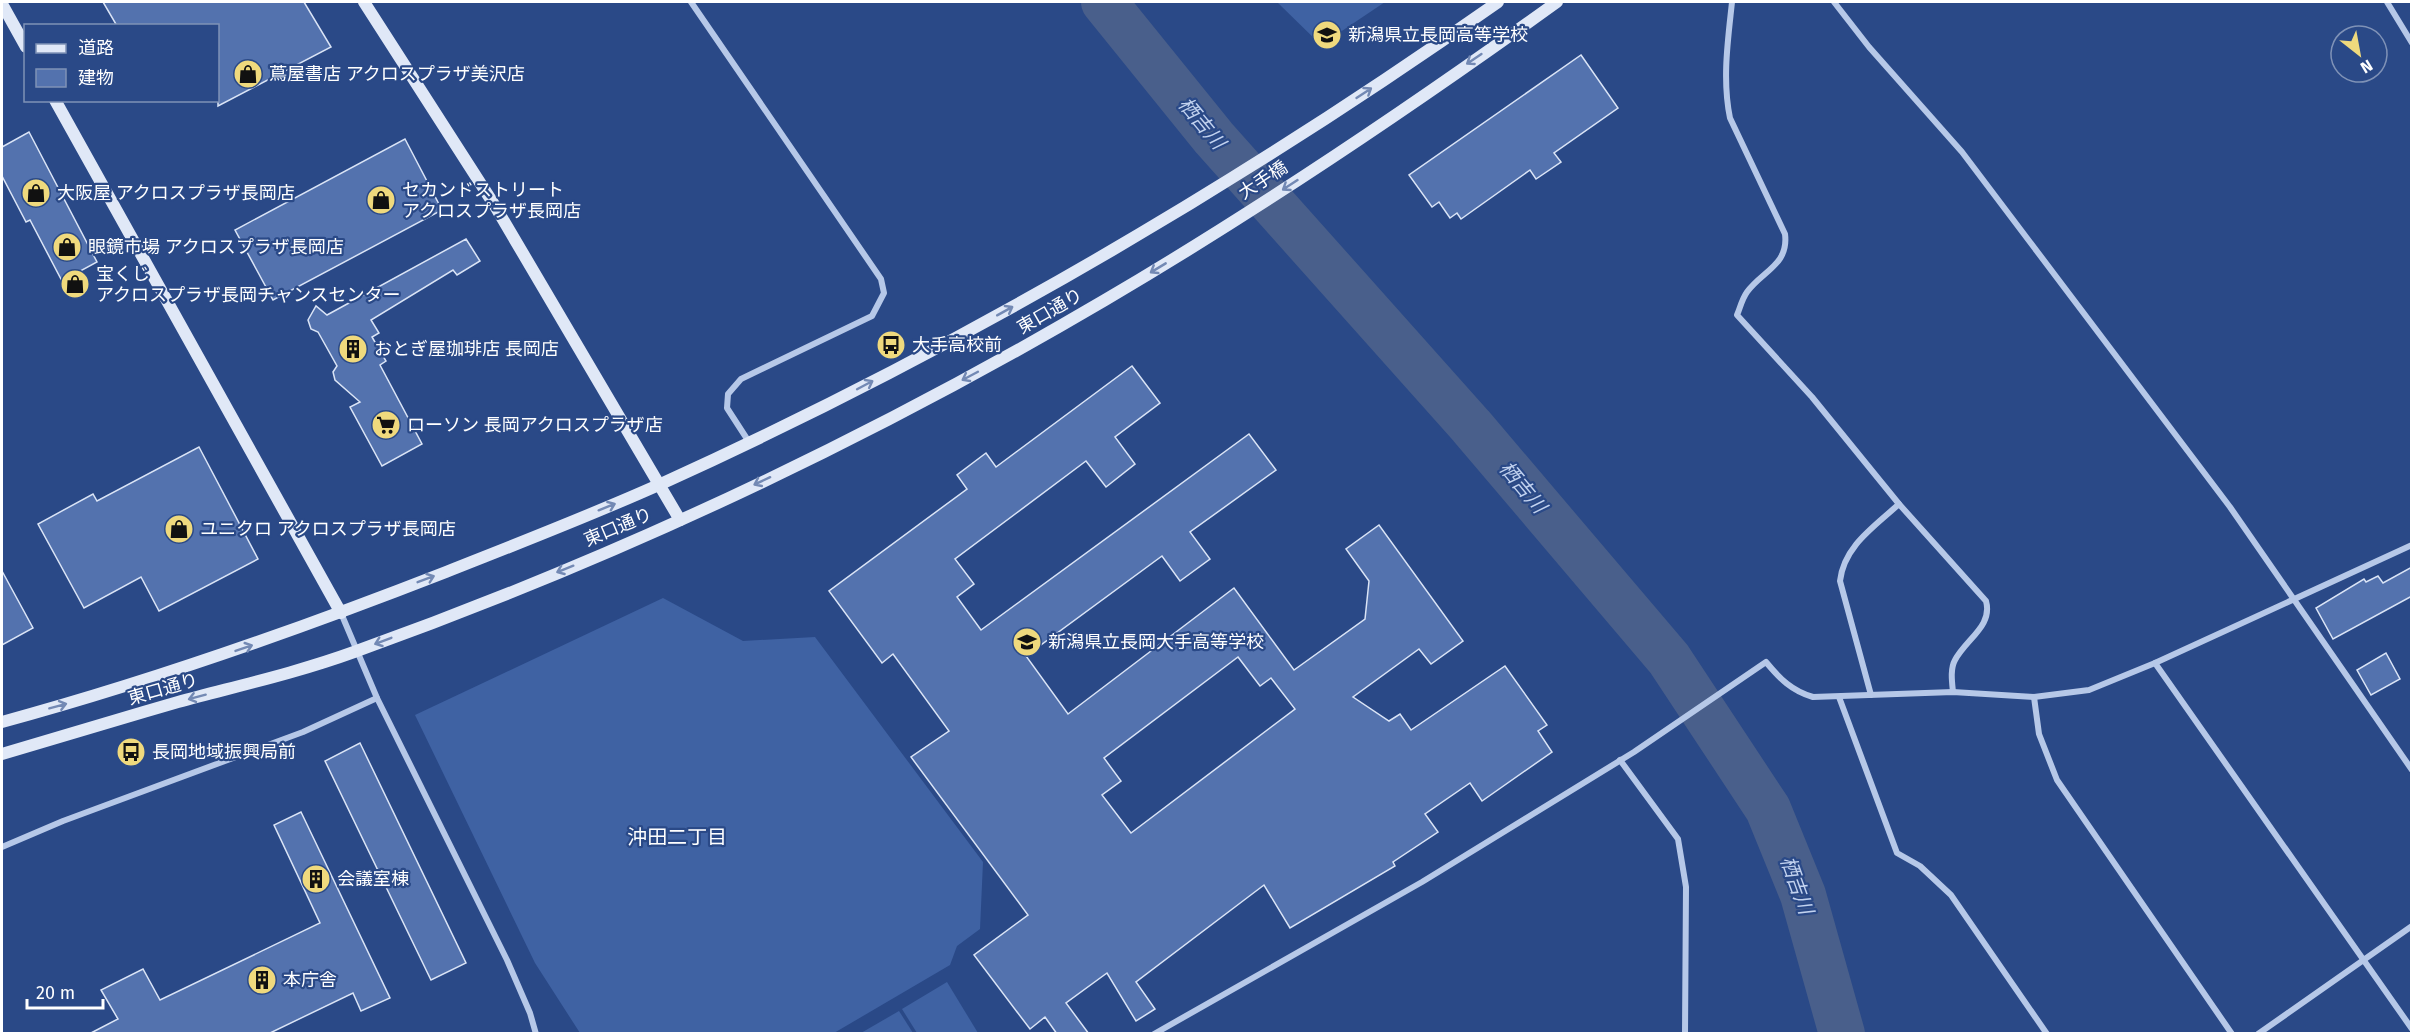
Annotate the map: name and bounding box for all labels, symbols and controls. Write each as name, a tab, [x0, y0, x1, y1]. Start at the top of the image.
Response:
school or university icon: 新潟県立長岡高等学校	[1311, 19, 1343, 51]
legend	[24, 24, 219, 102]
place label: 新潟県立長岡高等学校	[1348, 24, 1528, 46]
north arrow	[2329, 24, 2389, 84]
text: 道路	[78, 37, 114, 59]
one-way arrow	[1467, 53, 1483, 65]
text: N	[2357, 56, 2376, 77]
shop icon: 蔦屋書店 アクロスプラザ美沢店	[232, 58, 264, 90]
place label: 蔦屋書店 アクロスプラザ美沢店	[269, 63, 525, 85]
text: 建物	[78, 67, 114, 89]
one-way arrow	[1356, 86, 1373, 99]
water label: 栖吉川	[1174, 92, 1232, 155]
street label: 大手橋	[1234, 156, 1292, 204]
shop icon: 大阪屋 アクロスプラザ長岡店	[20, 177, 52, 209]
place label: セカンドストリート アクロスプラザ長岡店	[402, 179, 581, 222]
one-way arrow	[1282, 179, 1299, 191]
place label: 大阪屋 アクロスプラザ長岡店	[57, 182, 295, 204]
shop icon: セカンドストリート アクロスプラザ長岡店	[365, 184, 397, 216]
shop icon: 眼鏡市場 アクロスプラザ長岡店	[51, 231, 83, 263]
place label: 眼鏡市場 アクロスプラザ長岡店	[88, 236, 344, 258]
place label: 宝くじ アクロスプラザ長岡チャンスセンター	[96, 263, 401, 306]
one-way arrow	[1150, 263, 1167, 275]
shop icon: 宝くじ アクロスプラザ長岡チャンスセンター	[59, 268, 91, 300]
street label: 東口通り	[1013, 283, 1087, 339]
one-way arrow	[996, 305, 1013, 317]
bus stop icon: 大手高校前	[875, 329, 907, 361]
building icon: おとぎ屋珈琲店 長岡店	[337, 333, 369, 365]
place label: 大手高校前	[912, 334, 1002, 356]
place label: おとぎ屋珈琲店 長岡店	[374, 338, 559, 360]
one-way arrow	[962, 371, 980, 382]
one-way arrow	[855, 379, 873, 390]
supermarket icon: ローソン 長岡アクロスプラザ店	[370, 409, 402, 441]
place label: ローソン 長岡アクロスプラザ店	[407, 414, 663, 436]
water label: 栖吉川	[1495, 456, 1553, 519]
one-way arrow	[753, 476, 771, 488]
one-way arrow	[598, 501, 616, 512]
street label: 東口通り	[581, 503, 655, 551]
shop icon: ユニクロ アクロスプラザ長岡店	[163, 513, 195, 545]
place label: ユニクロ アクロスプラザ長岡店	[200, 518, 456, 540]
one-way arrow	[556, 564, 574, 575]
one-way arrow	[417, 573, 435, 584]
school or university icon: 新潟県立長岡大手高等学校	[1011, 626, 1043, 658]
place label: 新潟県立長岡大手高等学校	[1048, 631, 1264, 653]
one-way arrow	[375, 636, 393, 647]
one-way arrow	[234, 641, 253, 652]
street label: 東口通り	[125, 669, 201, 709]
one-way arrow	[188, 692, 207, 704]
one-way arrow	[48, 700, 67, 712]
bus stop icon: 長岡地域振興局前	[115, 736, 147, 768]
place label: 長岡地域振興局前	[152, 741, 296, 763]
district label: 沖田二丁目	[627, 825, 727, 849]
water label: 栖吉川	[1775, 853, 1819, 919]
building icon: 会議室棟	[300, 863, 332, 895]
place label: 会議室棟	[337, 868, 409, 890]
building icon: 本庁舎	[246, 964, 278, 996]
place label: 本庁舎	[283, 969, 337, 991]
scale bar	[27, 972, 104, 1010]
text: 20 m	[36, 982, 75, 1004]

